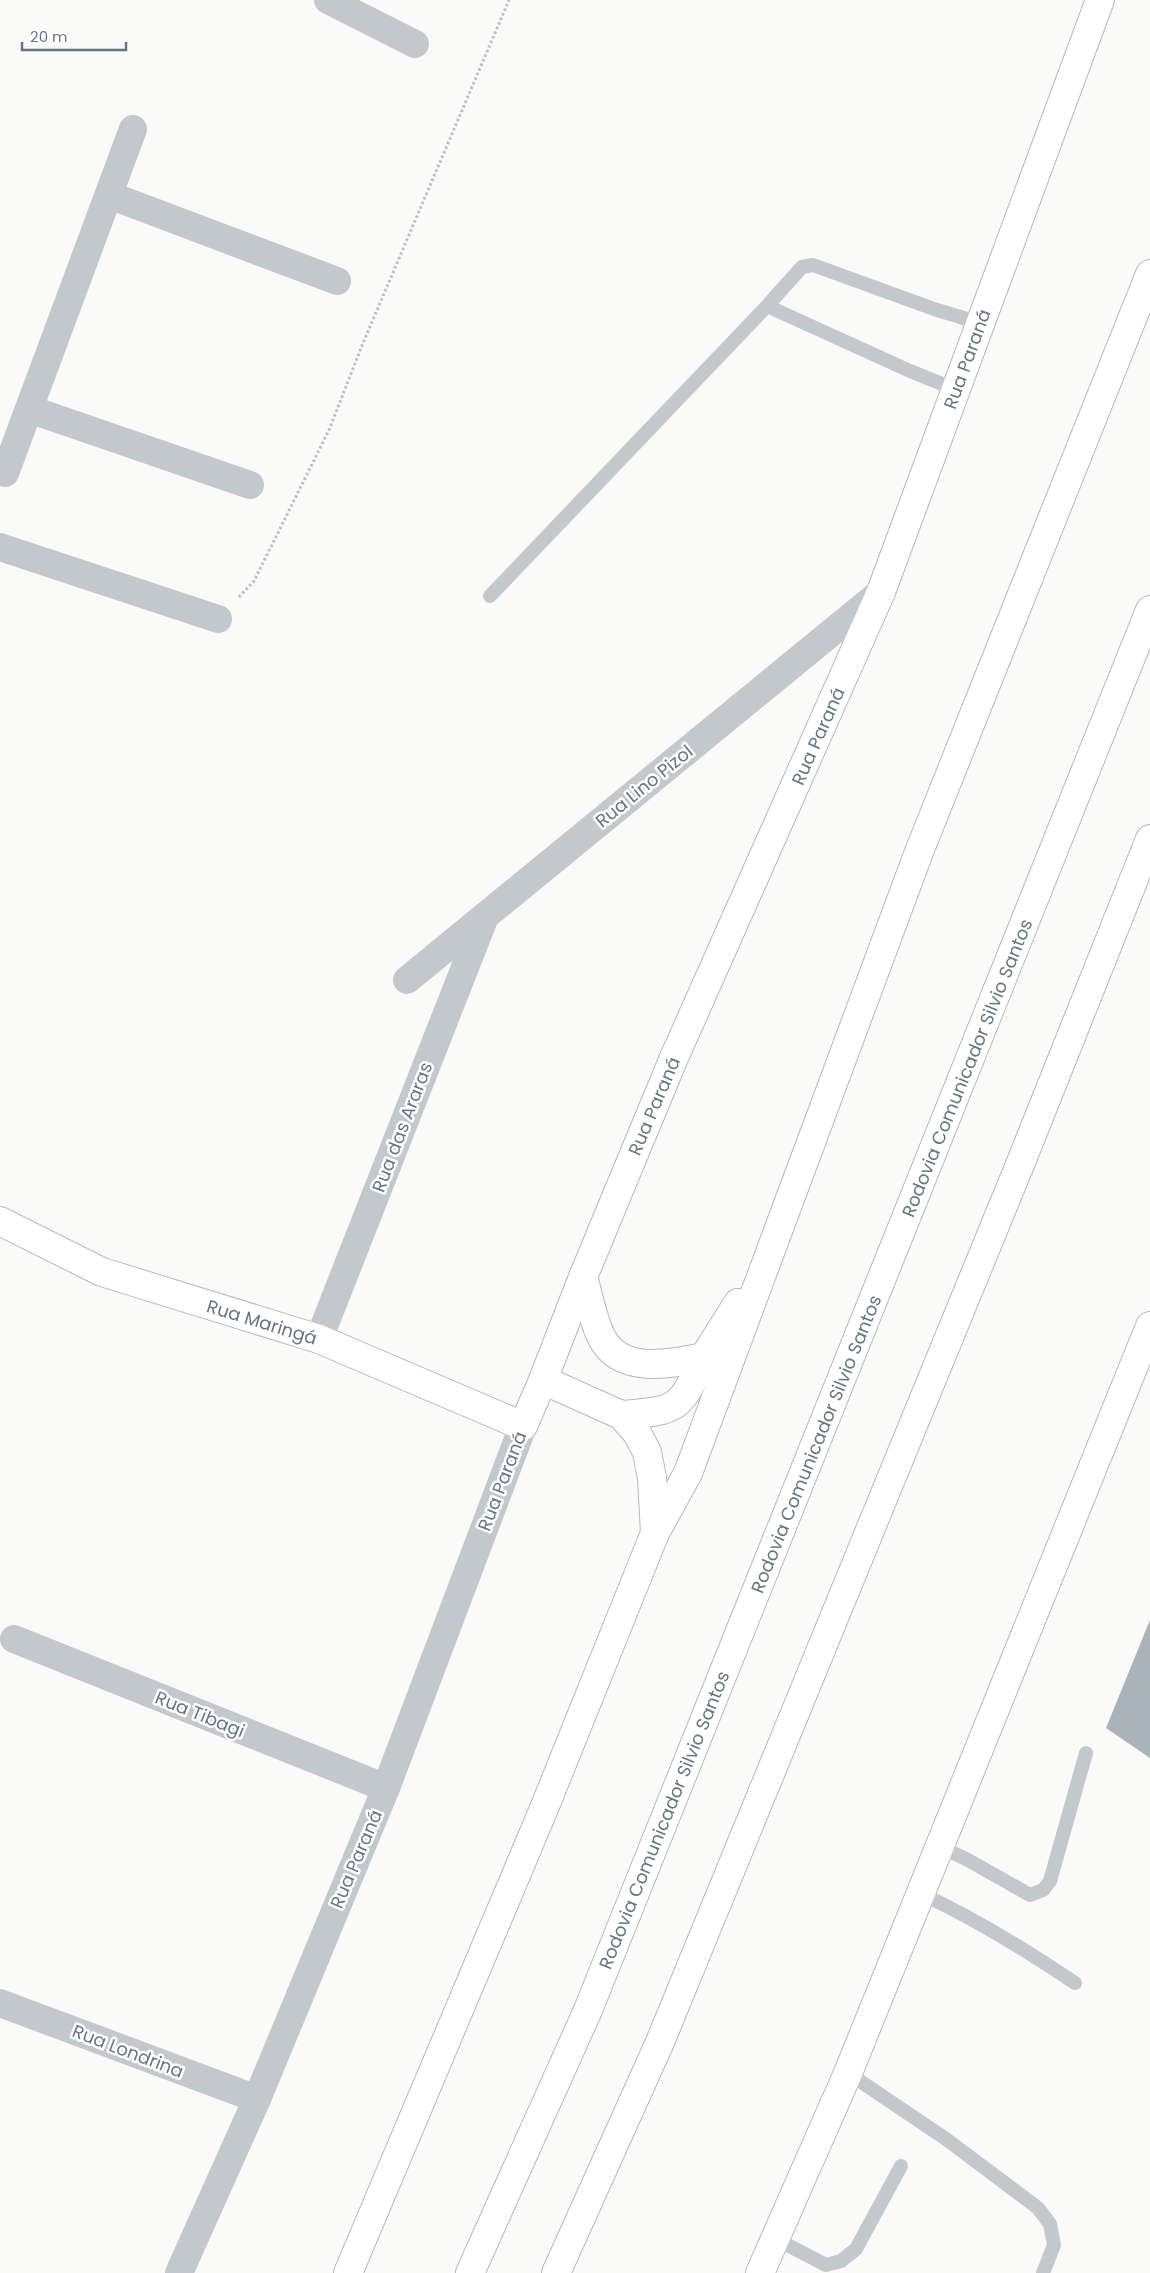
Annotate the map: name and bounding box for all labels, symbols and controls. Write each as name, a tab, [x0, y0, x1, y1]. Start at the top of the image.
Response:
scale bar	[22, 20, 126, 52]
text: 20 m	[30, 26, 68, 47]
street label: Rua Paraná	[937, 306, 997, 412]
street label: Rua Paraná	[785, 683, 851, 789]
street label: Rua Lino Pizol	[590, 739, 698, 833]
street label: Rodovia Comunicador Silvio Santos	[896, 915, 1038, 1221]
street label: Rua Paraná	[622, 1053, 686, 1159]
street label: Rua das Araras	[366, 1058, 438, 1196]
street label: Rodovia Comunicador Silvio Santos	[745, 1291, 887, 1597]
street label: Rua Maringá	[204, 1293, 320, 1351]
street label: Rua Paraná	[472, 1428, 532, 1534]
street label: Rodovia Comunicador Silvio Santos	[593, 1667, 735, 1973]
street label: Rua Tibagi	[151, 1685, 249, 1743]
street label: Rua Paraná	[324, 1806, 388, 1912]
street label: Rua Londrina	[69, 2018, 187, 2084]

